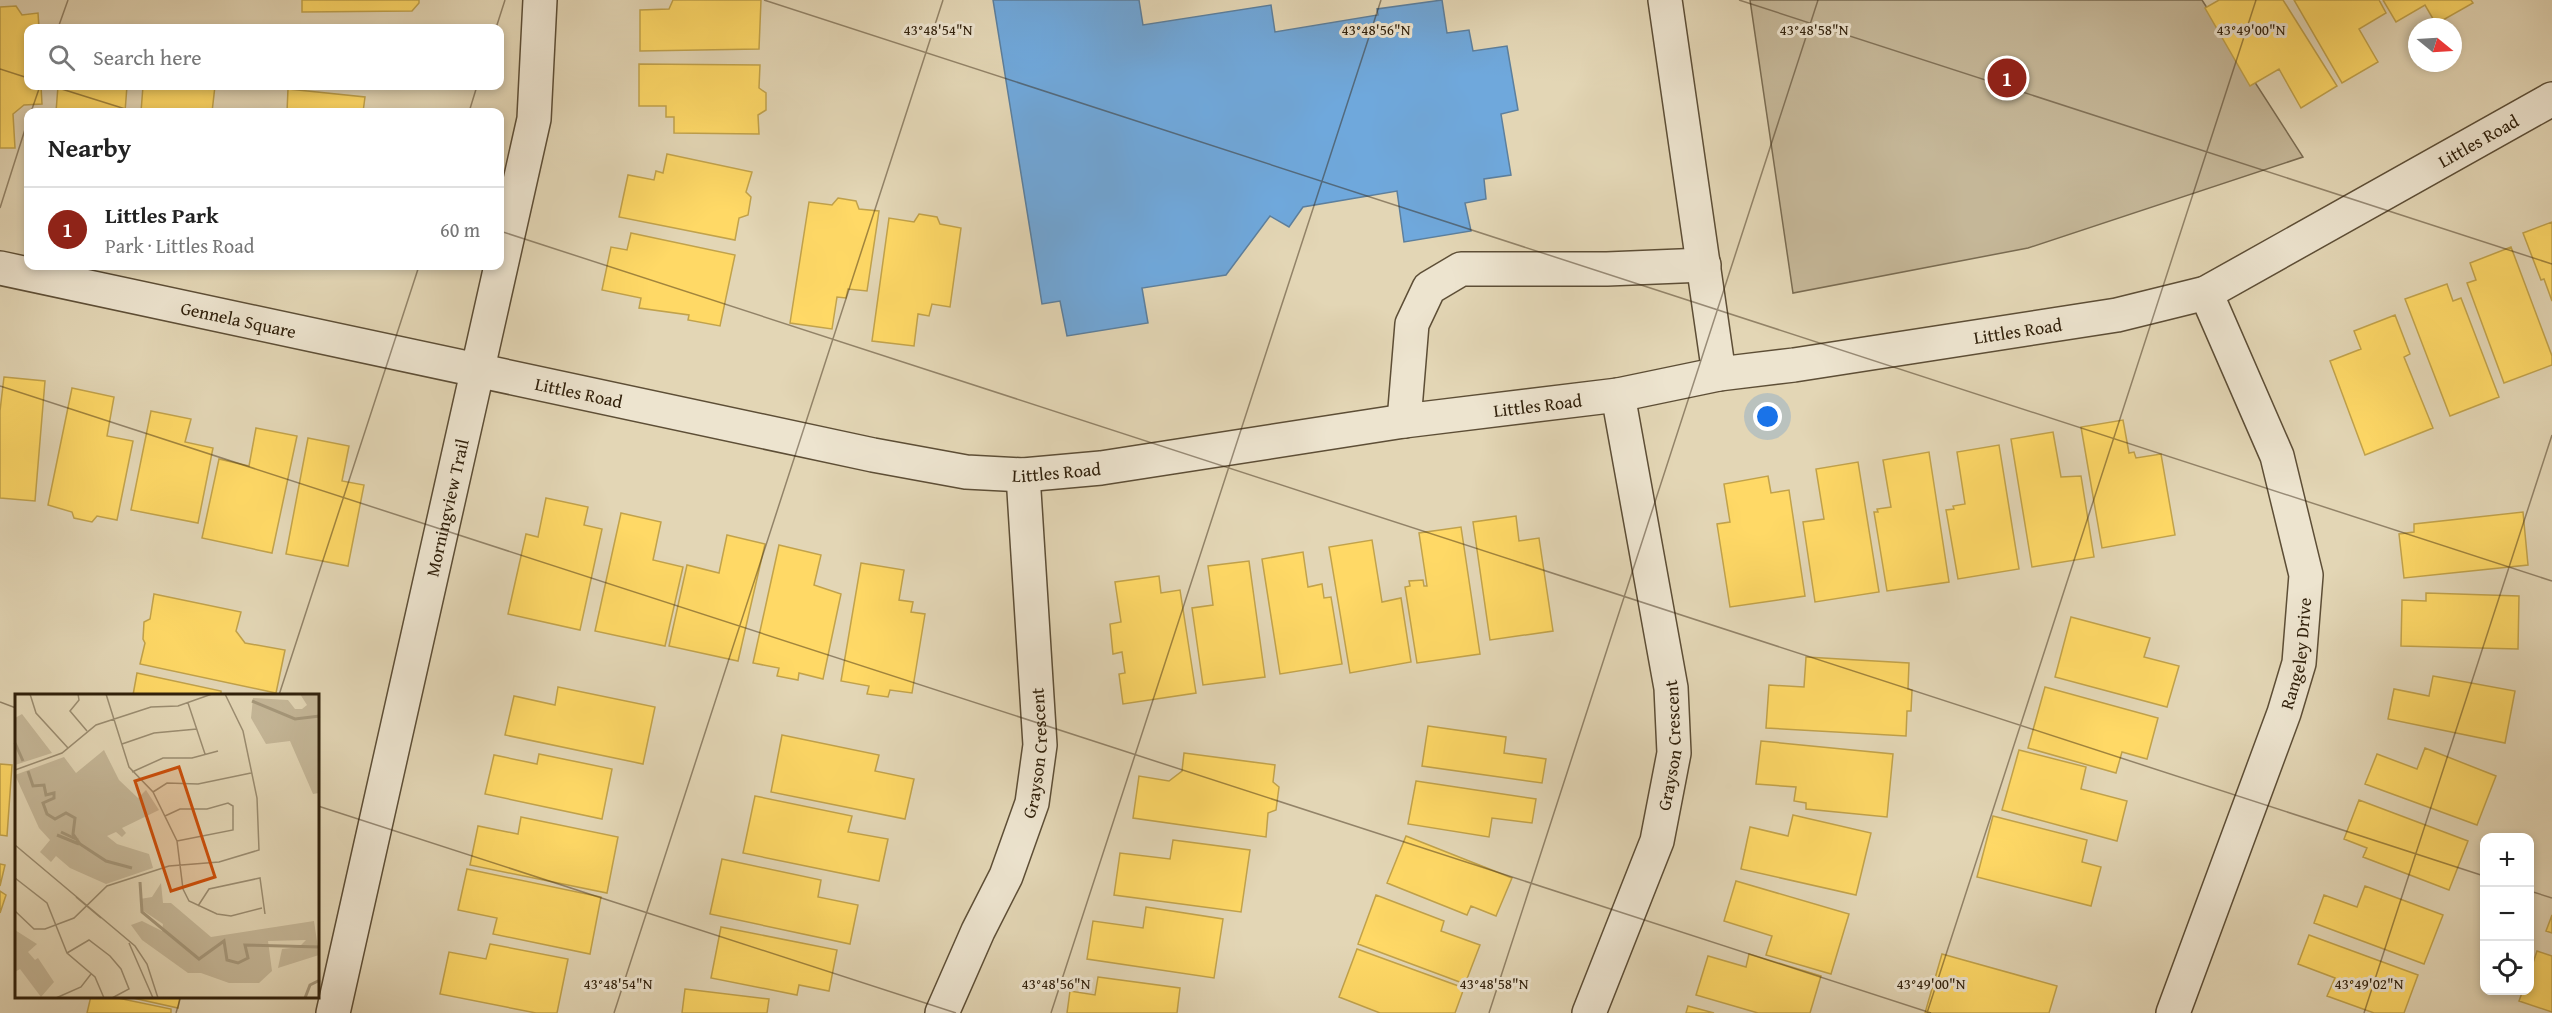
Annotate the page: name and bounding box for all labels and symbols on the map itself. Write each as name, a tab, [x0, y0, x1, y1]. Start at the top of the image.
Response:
north arrow	[2408, 18, 2462, 72]
text: 43°48'54"N	[904, 19, 973, 40]
text: 43°48'56"N	[1342, 19, 1411, 40]
text: 43°48'58"N	[1780, 19, 1849, 40]
text: 43°49'00"N	[2217, 19, 2286, 40]
pin: 1	[1988, 56, 2026, 100]
street label: Littles Road	[2433, 107, 2524, 174]
street label: Gennela Square	[178, 294, 299, 345]
street label: Littles Road	[1972, 310, 2064, 351]
street label: Littles Road	[533, 369, 626, 415]
street label: Littles Road	[1492, 386, 1584, 424]
your location	[1753, 402, 1782, 431]
street label: Morningview Trail	[418, 436, 475, 579]
street label: Littles Road	[1011, 455, 1102, 489]
street label: Rangeley Drive	[2272, 597, 2318, 713]
street label: Grayson Crescent	[1650, 677, 1688, 813]
street label: Grayson Crescent	[1014, 686, 1054, 822]
inset map	[15, 694, 320, 998]
text: 43°48'54"N	[584, 973, 653, 994]
text: 43°48'56"N	[1022, 973, 1091, 994]
text: 43°48'58"N	[1460, 973, 1529, 994]
text: 43°49'00"N	[1897, 973, 1966, 994]
text: 43°49'02"N	[2335, 973, 2404, 994]

